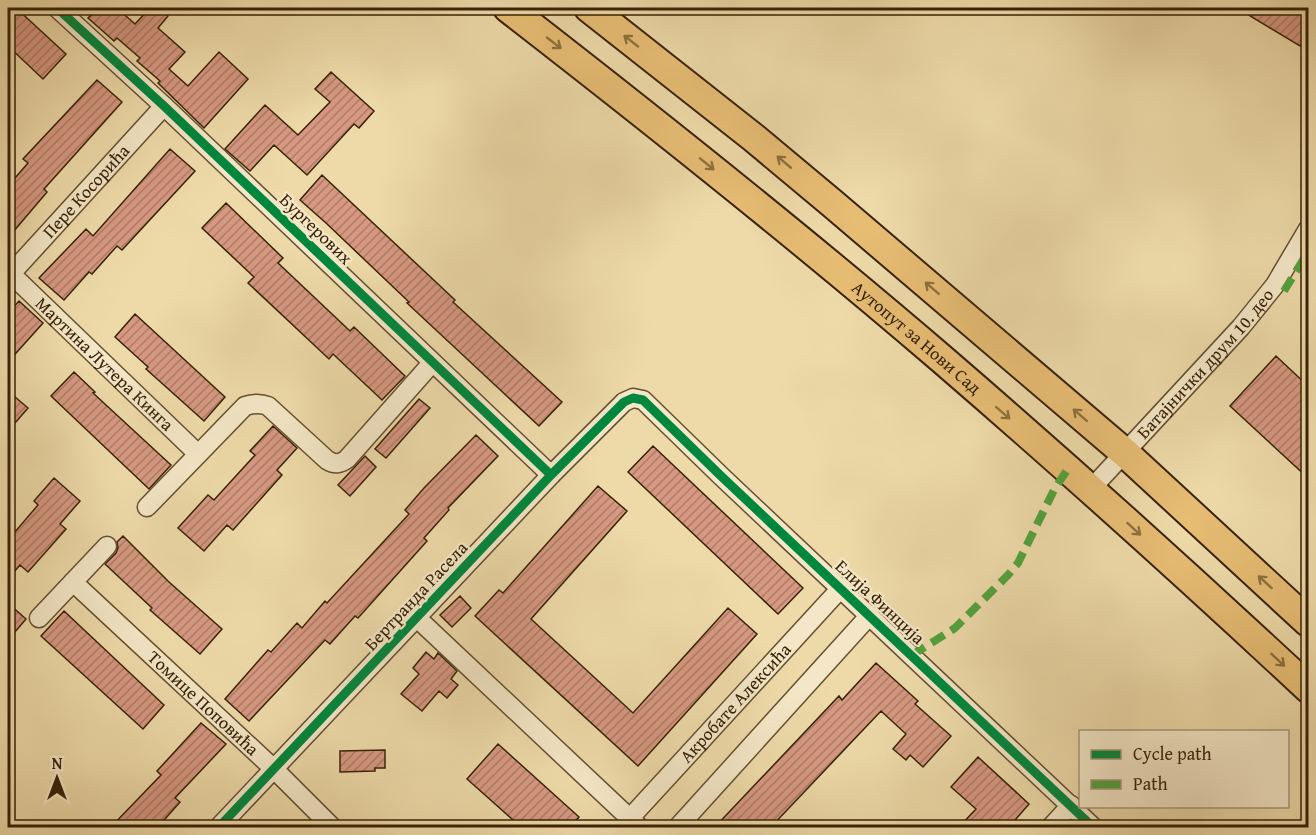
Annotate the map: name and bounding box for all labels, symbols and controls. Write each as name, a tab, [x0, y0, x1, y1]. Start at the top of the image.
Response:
one-way arrow	[624, 34, 640, 47]
one-way arrow	[546, 37, 562, 50]
street label: Пере Косорића	[36, 138, 136, 244]
one-way arrow	[776, 156, 792, 169]
one-way arrow	[699, 158, 715, 171]
street label: Бургерових	[274, 187, 360, 271]
street label: Аутопут за Нови Сад	[846, 274, 988, 401]
one-way arrow	[924, 282, 940, 295]
street label: Батајнички друм 10. део	[1130, 282, 1280, 445]
street label: Мартина Лутера Кинга	[29, 290, 181, 437]
one-way arrow	[995, 406, 1010, 420]
one-way arrow	[1072, 409, 1088, 422]
one-way arrow	[1126, 522, 1141, 536]
street label: Бертранда Расела	[358, 534, 474, 657]
street label: Елија Финција	[829, 553, 932, 651]
one-way arrow	[1258, 575, 1273, 589]
street label: Акробате Алексића	[673, 636, 797, 769]
street label: Томице Поповића	[142, 644, 266, 762]
one-way arrow	[1271, 653, 1286, 667]
legend	[1079, 730, 1289, 808]
text: Cycle path	[1133, 740, 1212, 767]
north arrow	[27, 748, 87, 808]
text: N	[52, 751, 63, 775]
text: Path	[1133, 770, 1168, 797]

